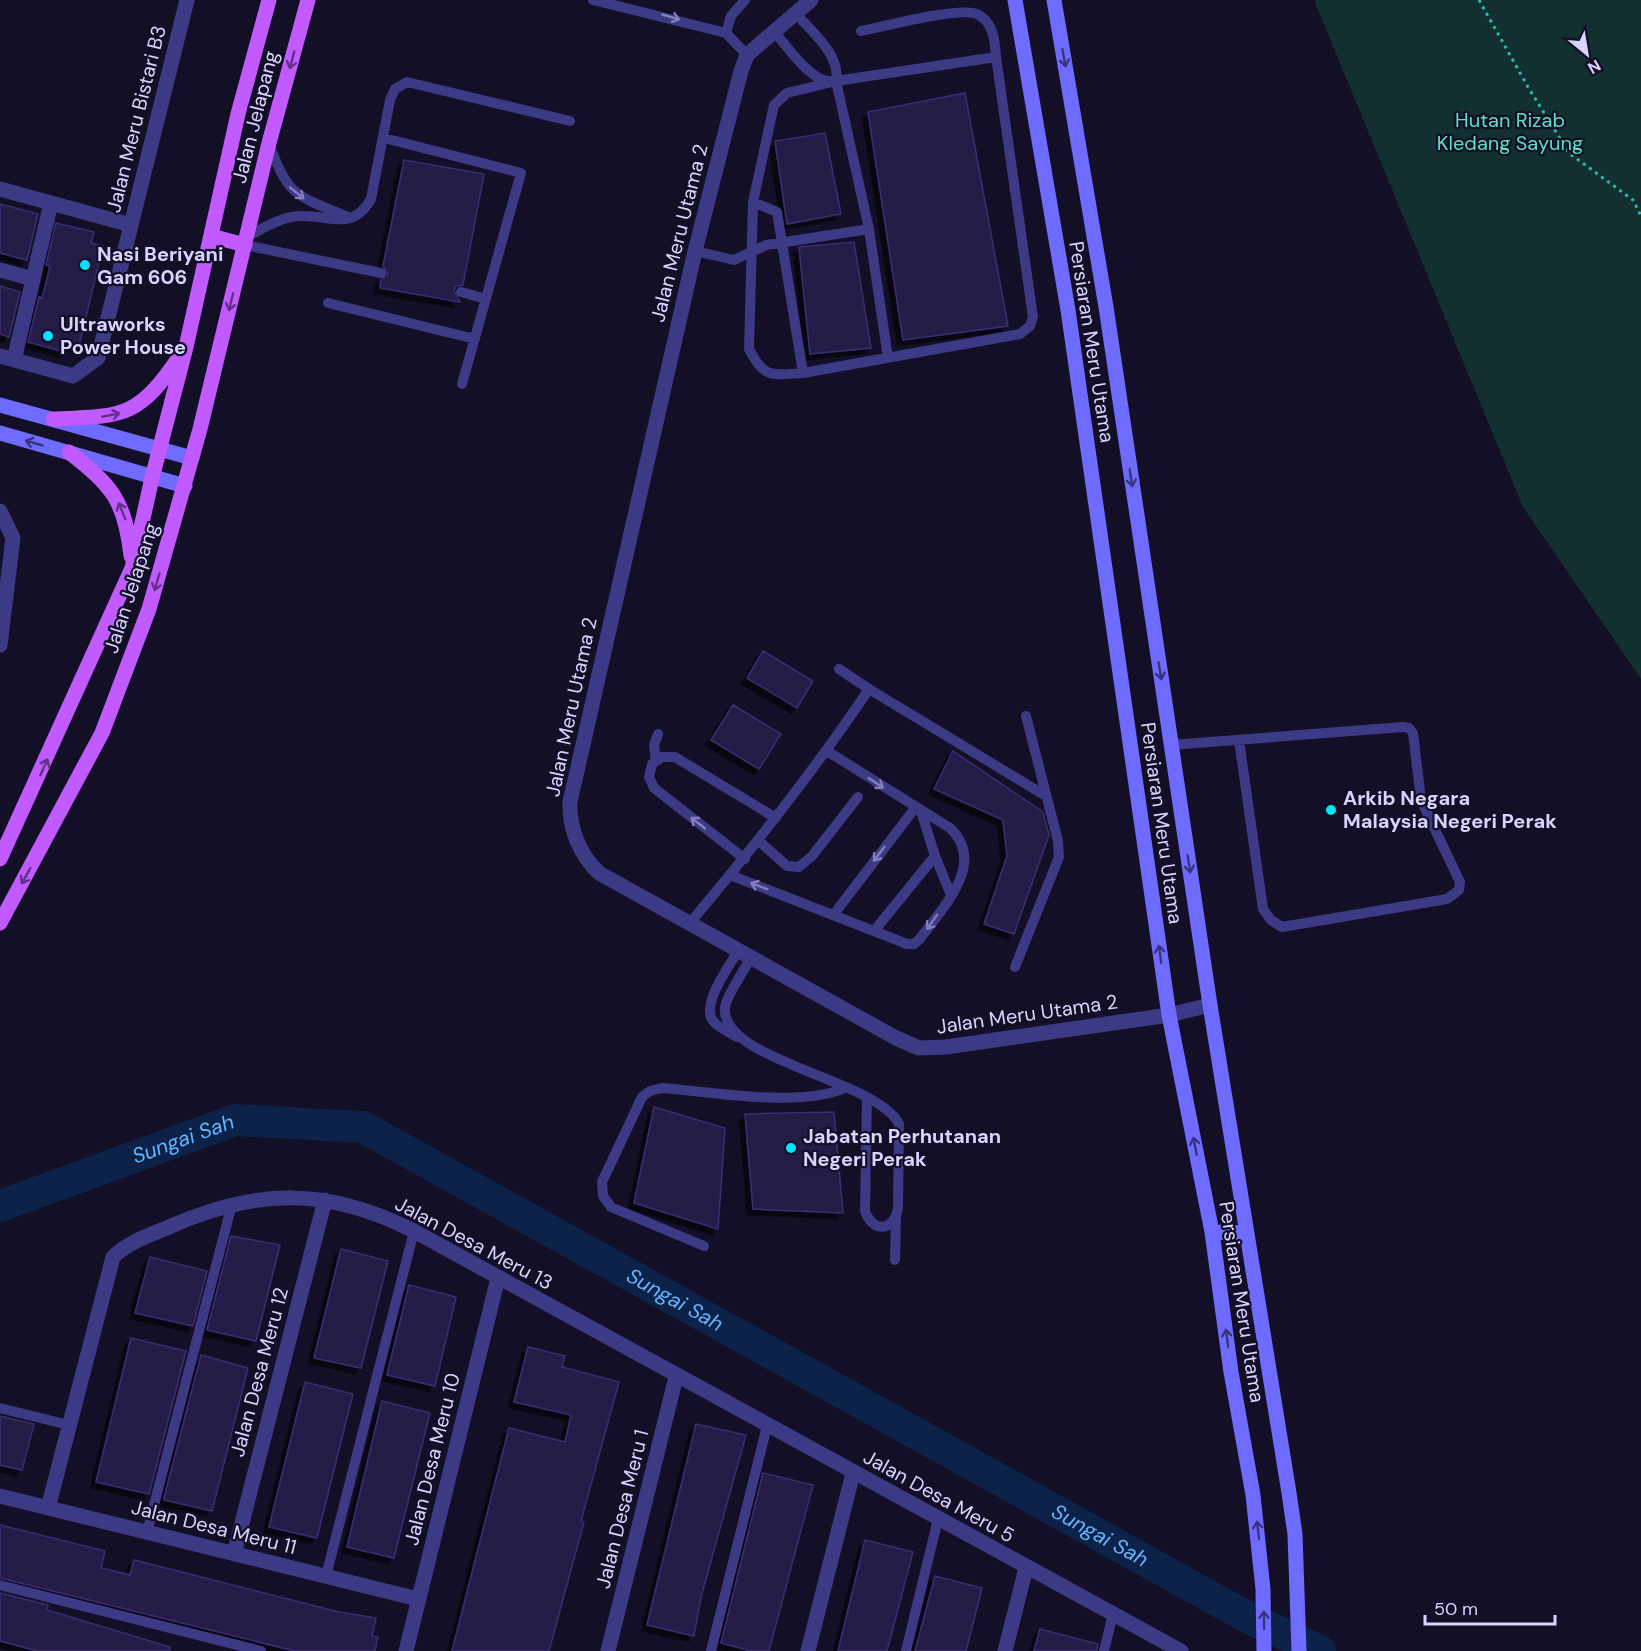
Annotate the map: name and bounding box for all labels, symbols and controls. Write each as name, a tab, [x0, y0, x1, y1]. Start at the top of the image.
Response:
one-way arrow	[661, 12, 680, 23]
street label: Jalan Meru Bistari B3	[100, 23, 172, 215]
north arrow	[1557, 24, 1617, 84]
one-way arrow	[1058, 47, 1069, 67]
street label: Jalan Jelapang	[226, 48, 284, 186]
one-way arrow	[285, 50, 297, 69]
text: N	[1584, 55, 1605, 79]
park label: Hutan Rizab Kledang Sayung	[1437, 107, 1583, 156]
street label: Jalan Meru Utama 2	[644, 141, 714, 325]
one-way arrow	[289, 186, 305, 199]
street label: Persiaran Meru Utama	[1063, 239, 1121, 445]
place label: Nasi Beriyani Gam 606	[97, 241, 223, 290]
marker: Nasi Beriyani Gam 606	[78, 258, 92, 272]
one-way arrow	[225, 292, 237, 311]
place label: Ultraworks Power House	[60, 311, 186, 360]
marker: Ultraworks Power House	[41, 329, 55, 343]
one-way arrow	[101, 409, 120, 420]
one-way arrow	[25, 437, 44, 448]
one-way arrow	[1126, 468, 1137, 488]
one-way arrow	[115, 502, 126, 521]
street label: Jalan Jelapang	[98, 519, 164, 657]
one-way arrow	[151, 572, 162, 591]
street label: Jalan Meru Utama 2	[539, 615, 603, 799]
one-way arrow	[1155, 661, 1166, 681]
street label: Persiaran Meru Utama	[1135, 720, 1189, 926]
one-way arrow	[38, 758, 50, 776]
one-way arrow	[867, 777, 884, 789]
place label: Arkib Negara Malaysia Negeri Perak	[1343, 785, 1557, 834]
marker: Arkib Negara Malaysia Negeri Perak	[1324, 803, 1338, 817]
one-way arrow	[691, 816, 707, 829]
one-way arrow	[873, 846, 886, 862]
one-way arrow	[1184, 854, 1195, 873]
one-way arrow	[20, 867, 31, 885]
one-way arrow	[750, 880, 769, 891]
one-way arrow	[926, 913, 938, 929]
one-way arrow	[1154, 944, 1165, 964]
street label: Jalan Meru Utama 2	[935, 988, 1119, 1040]
water label: Sungai Sah	[128, 1108, 238, 1170]
place label: Jabatan Perhutanan Negeri Perak	[803, 1123, 1001, 1172]
one-way arrow	[1189, 1136, 1200, 1156]
marker: Jabatan Perhutanan Negeri Perak	[784, 1141, 798, 1155]
street label: Jalan Desa Meru 13	[391, 1190, 557, 1296]
street label: Persiaran Meru Utama	[1213, 1199, 1271, 1405]
water label: Sungai Sah	[621, 1262, 728, 1338]
street label: Jalan Desa Meru 12	[224, 1284, 294, 1460]
one-way arrow	[1221, 1328, 1232, 1348]
street label: Jalan Desa Meru 10	[398, 1370, 466, 1548]
street label: Jalan Desa Meru 1	[590, 1427, 654, 1591]
street label: Jalan Desa Meru 5	[859, 1444, 1019, 1548]
street label: Jalan Desa Meru 11	[129, 1494, 299, 1560]
water label: Sungai Sah	[1047, 1497, 1153, 1573]
one-way arrow	[1252, 1521, 1263, 1541]
scale bar	[1425, 1588, 1556, 1626]
text: 50 m	[1434, 1597, 1478, 1621]
one-way arrow	[1258, 1610, 1269, 1630]

